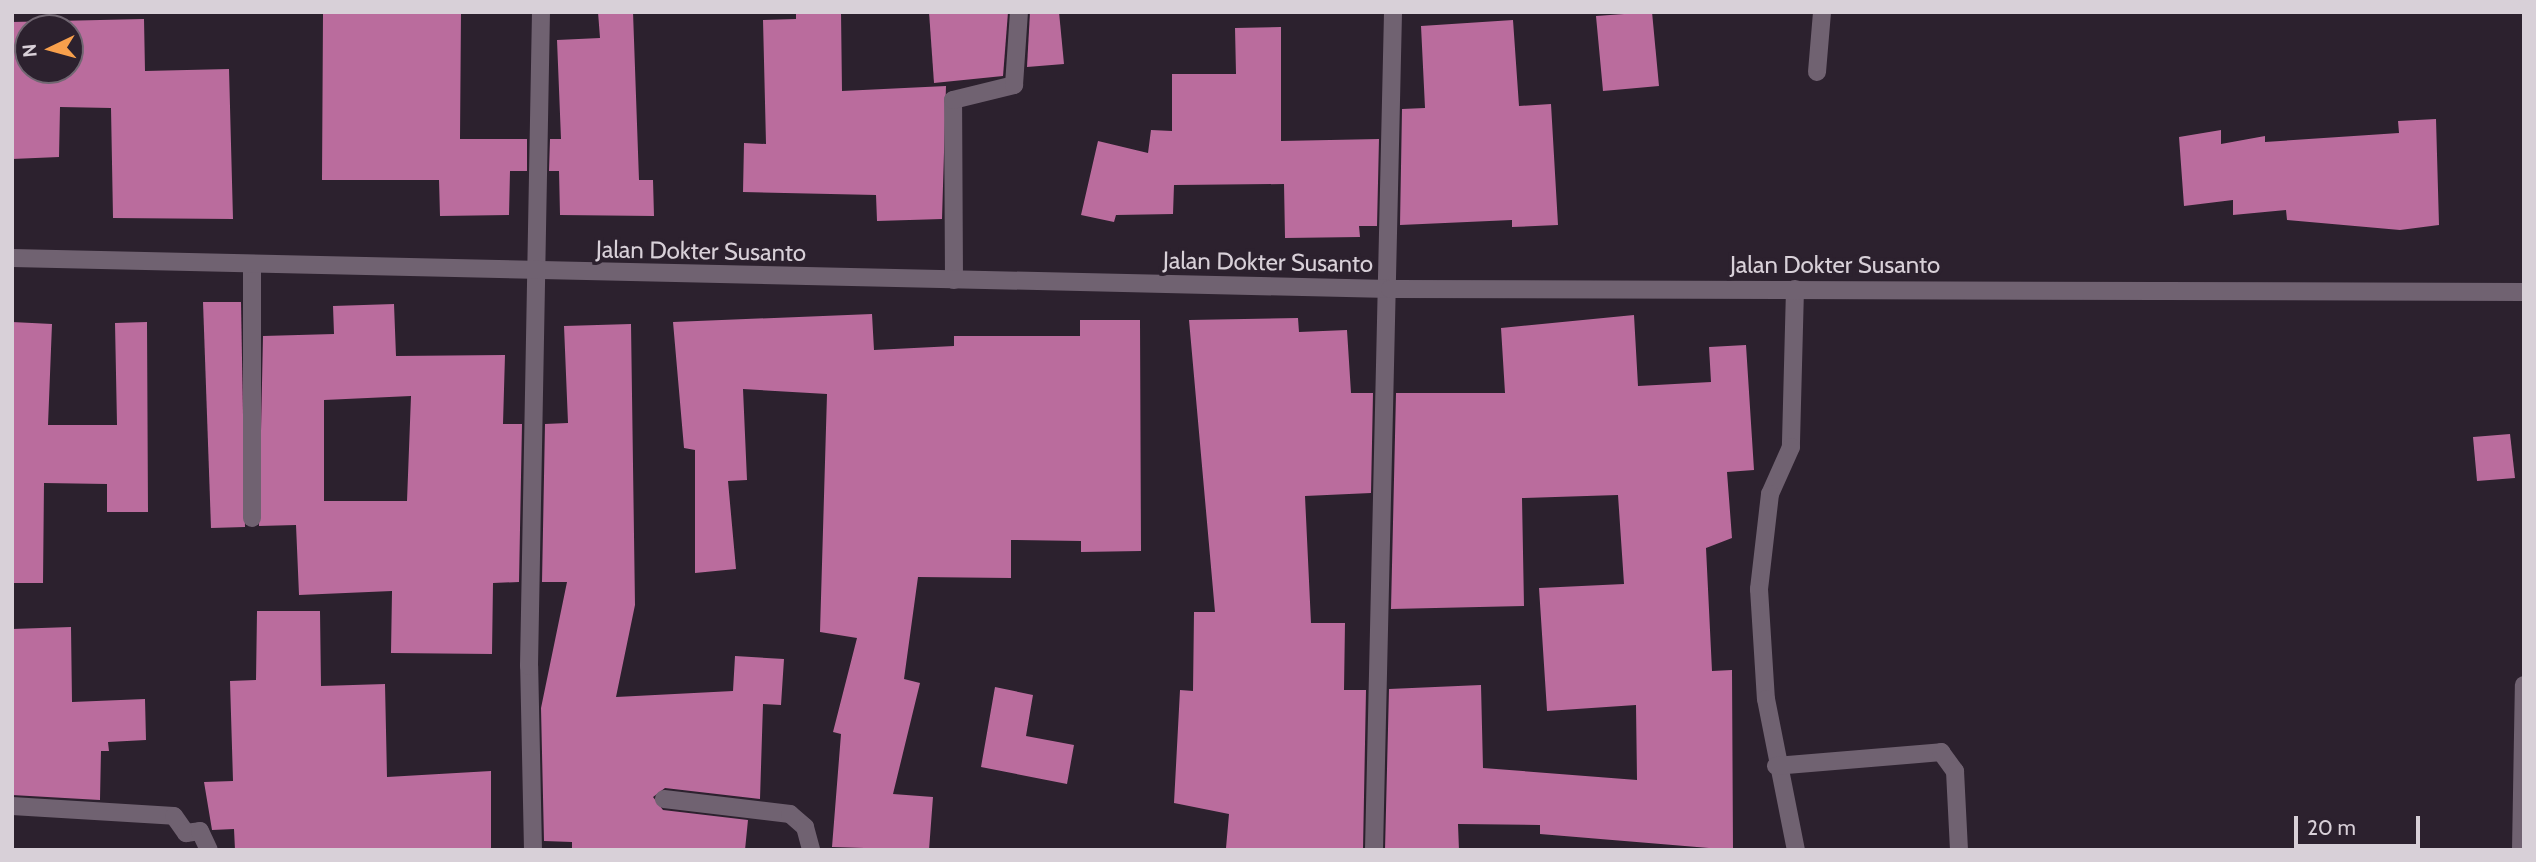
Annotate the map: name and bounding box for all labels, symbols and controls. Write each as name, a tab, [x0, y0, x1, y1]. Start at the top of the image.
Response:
north arrow	[14, 14, 84, 84]
text: N	[18, 43, 42, 58]
street label: Jalan Dokter Susanto	[596, 235, 806, 267]
street label: Jalan Dokter Susanto	[1163, 246, 1373, 278]
street label: Jalan Dokter Susanto	[1730, 251, 1940, 279]
scale bar	[2298, 802, 2424, 846]
text: 20 m	[2307, 815, 2356, 840]

